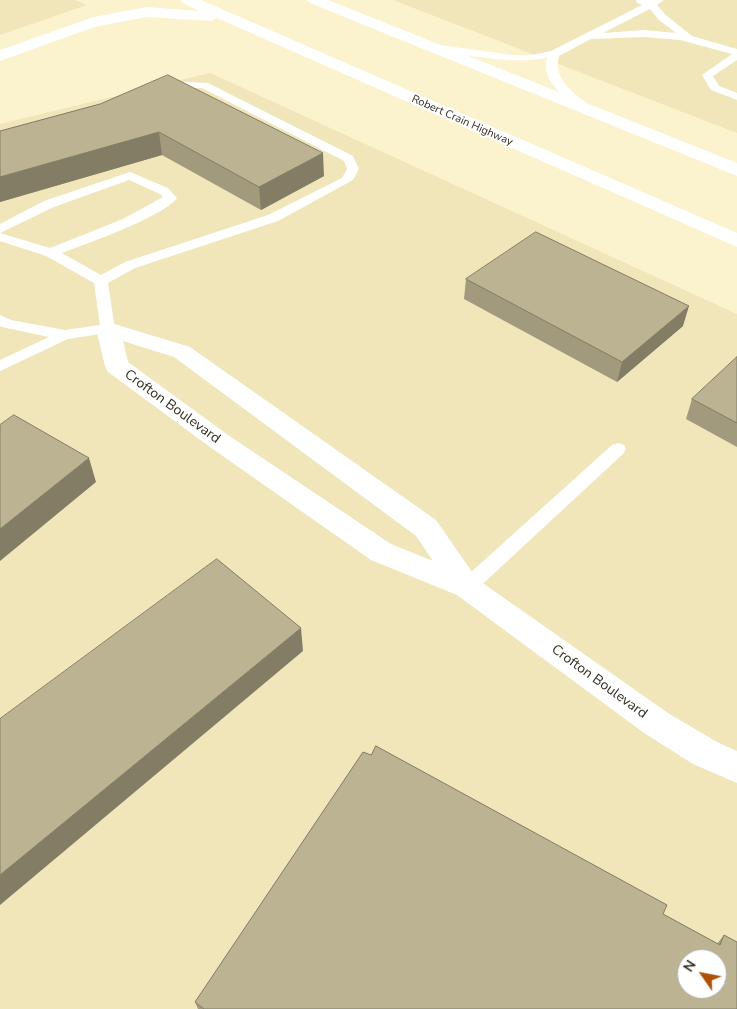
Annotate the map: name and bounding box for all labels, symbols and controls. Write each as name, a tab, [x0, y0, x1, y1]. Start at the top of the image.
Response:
street label: Robert Crain Highway	[409, 93, 515, 149]
street label: Crofton Boulevard	[121, 367, 223, 447]
street label: Crofton Boulevard	[548, 642, 650, 722]
north arrow	[677, 949, 727, 999]
text: N	[679, 957, 701, 976]

